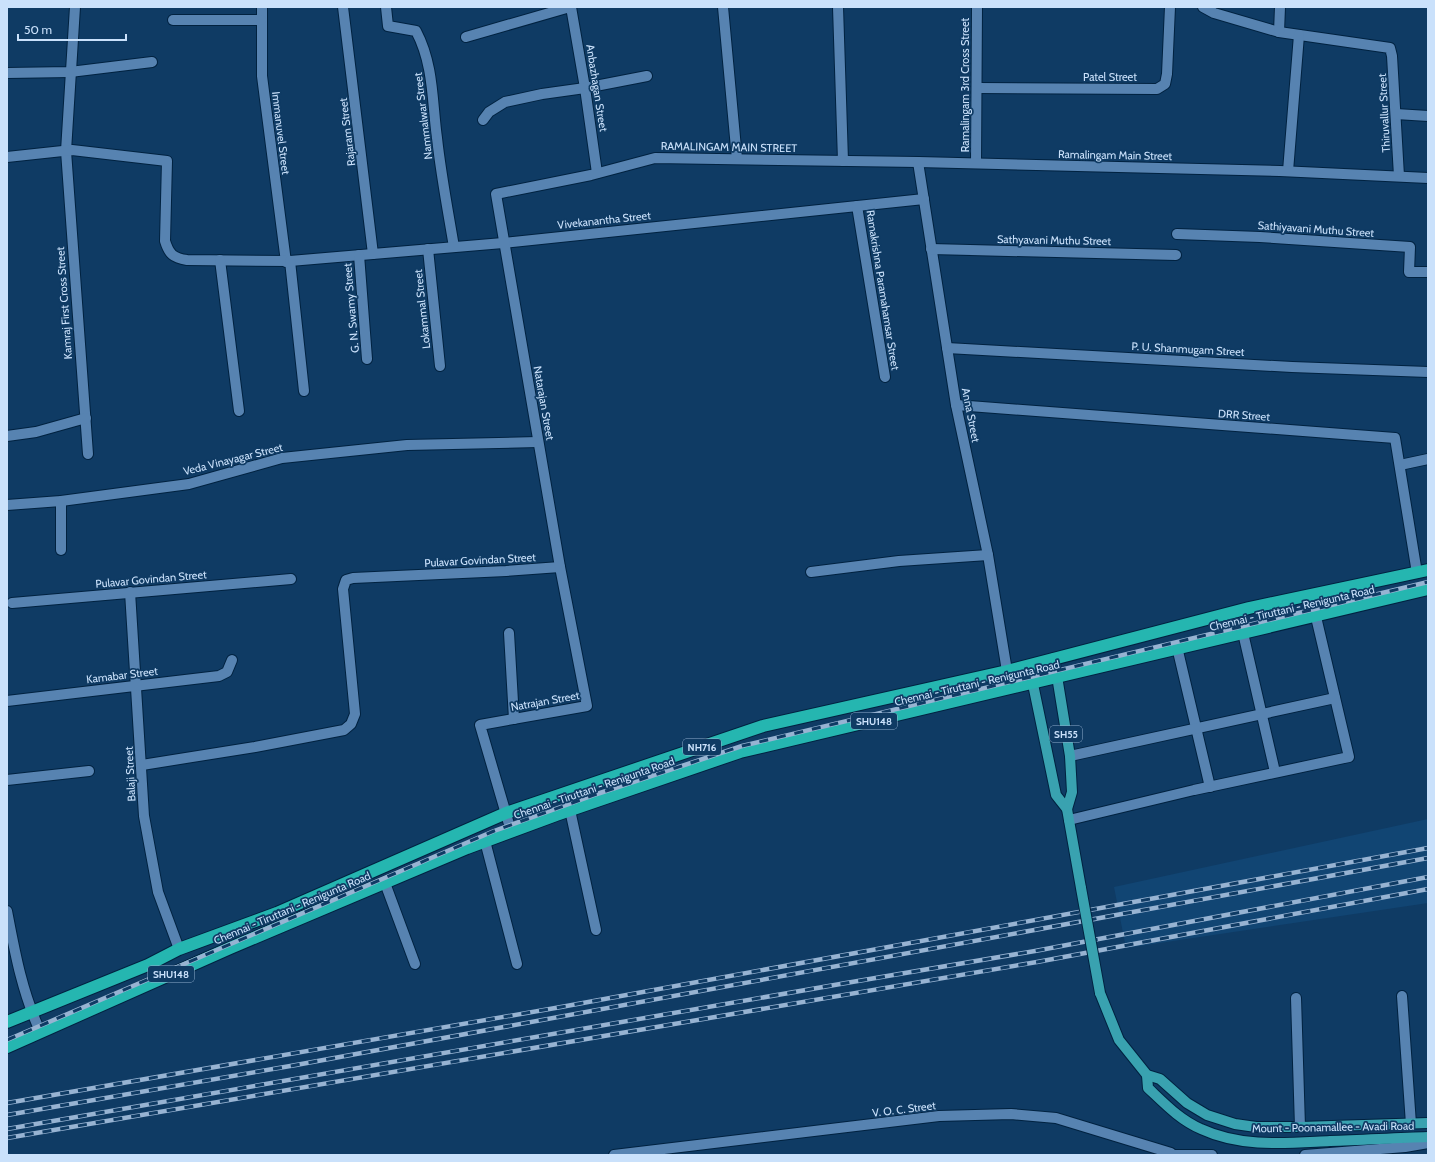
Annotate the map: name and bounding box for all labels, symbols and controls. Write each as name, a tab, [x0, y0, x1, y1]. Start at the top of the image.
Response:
scale bar	[18, 16, 126, 42]
street label: Ramalingam 3rd Cross Street	[958, 17, 972, 152]
text: 50 m	[24, 22, 52, 37]
street label: Anbazhagan Street	[583, 43, 611, 133]
street label: Patel Street	[1083, 70, 1137, 84]
street label: Nammalwar Street	[411, 71, 435, 160]
street label: Thiruvallur Street	[1375, 73, 1393, 153]
street label: Immanuvel Street	[269, 91, 293, 176]
street label: Rajaram Street	[336, 97, 358, 167]
street label: RAMALINGAM MAIN STREET	[661, 139, 797, 155]
street label: Ramalingam Main Street	[1058, 147, 1172, 163]
street label: Vivekanantha Street	[557, 208, 652, 232]
street label: Ramakrishna Paramahamsar Street	[863, 209, 903, 371]
street label: Sathiyavani Muthu Street	[1257, 218, 1375, 240]
street label: Sathyavani Muthu Street	[997, 232, 1111, 248]
street label: Kamraj First Cross Street	[53, 246, 75, 360]
street label: G. N. Swamy Street	[340, 262, 362, 353]
street label: Lokammal Street	[411, 268, 433, 349]
street label: P. U. Shanmugam Street	[1131, 339, 1245, 359]
street label: Natarajan Street	[531, 365, 557, 441]
street label: Anna Street	[959, 387, 983, 444]
street label: DRR Street	[1218, 406, 1271, 424]
street label: Veda Vinayagar Street	[182, 440, 284, 478]
street label: Pulavar Govindan Street	[424, 550, 536, 570]
street label: Pulavar Govindan Street	[95, 567, 208, 591]
street label: Chennai - Tiruttani - Renigunta Road	[1208, 582, 1376, 634]
street label: Chennai - Tiruttani - Renigunta Road	[893, 657, 1061, 709]
street label: Kamabar Street	[85, 664, 159, 686]
street label: Natrajan Street	[509, 688, 581, 714]
road number: SHU148	[851, 713, 897, 729]
road number: SH55	[1050, 726, 1082, 742]
road number: NH716	[683, 739, 721, 755]
street label: Balaji Street	[122, 746, 138, 802]
street label: Chennai - Tiruttani - Renigunta Road	[512, 754, 676, 822]
street label: Chennai - Tiruttani - Renigunta Road	[211, 869, 373, 947]
road number: SHU148	[148, 966, 194, 982]
street label: V. O. C. Street	[871, 1098, 937, 1120]
street label: Mount - Poonamallee - Avadi Road	[1252, 1119, 1414, 1135]

